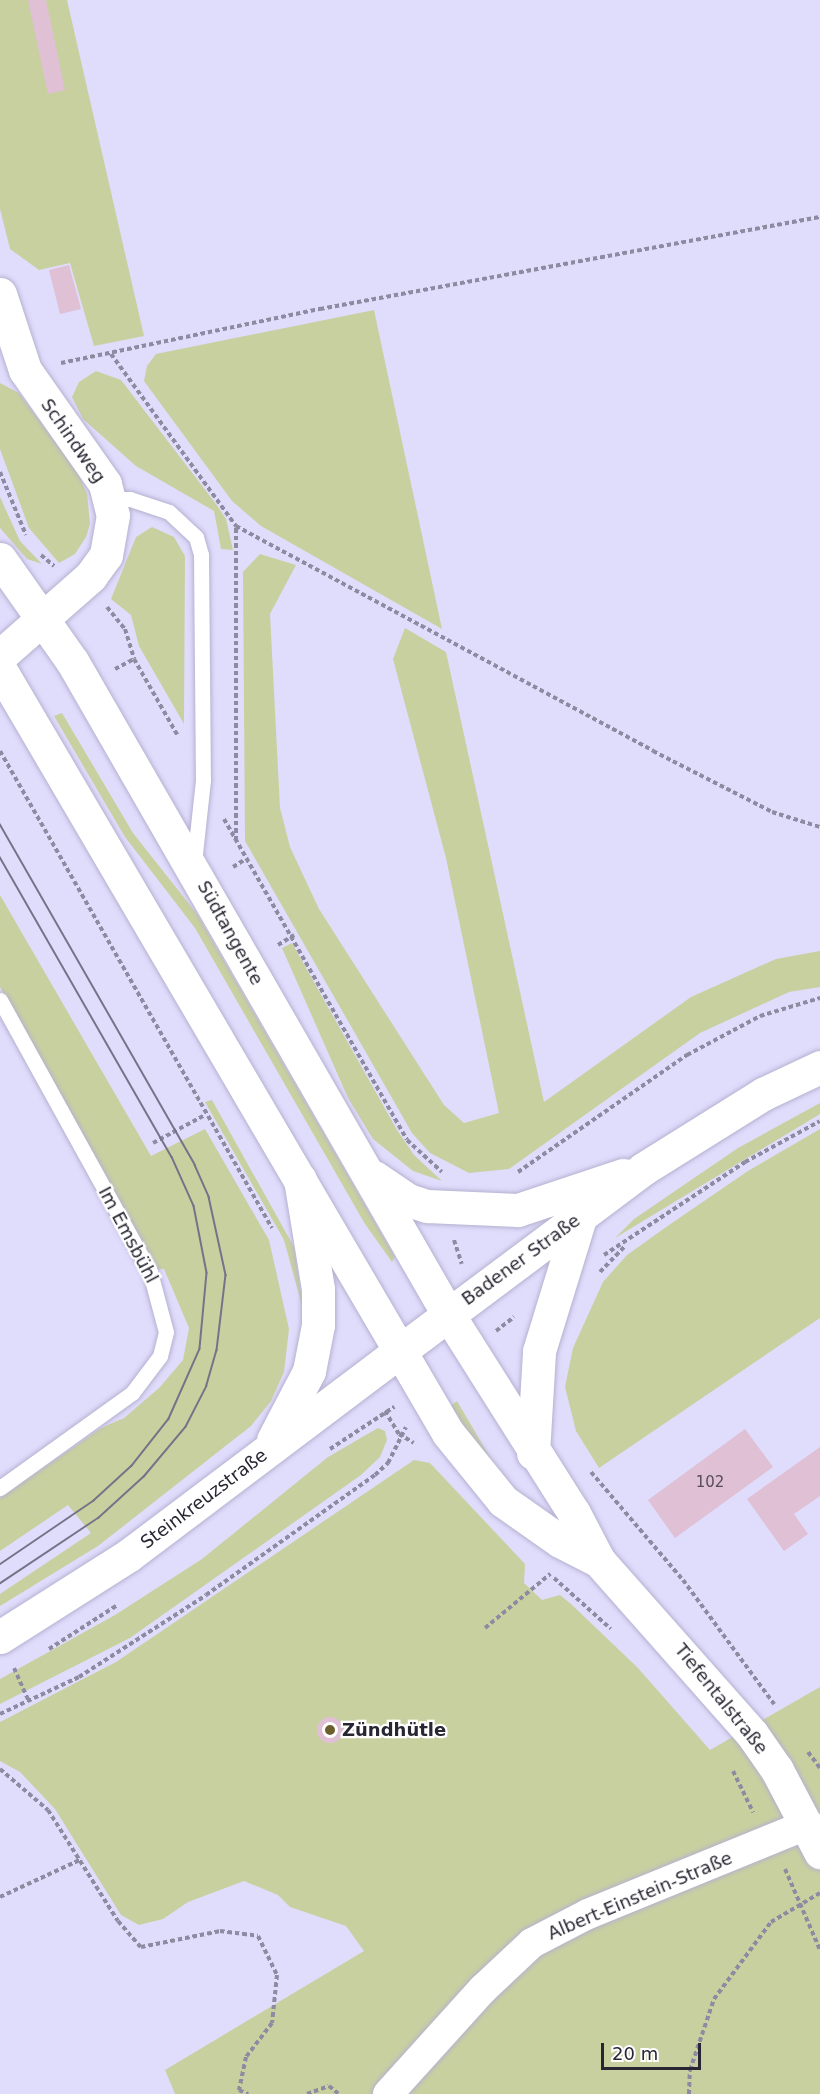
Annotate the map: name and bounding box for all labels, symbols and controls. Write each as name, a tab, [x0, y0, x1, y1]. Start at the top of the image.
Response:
street label: Schindweg	[36, 395, 110, 487]
street label: Südtangente	[192, 877, 268, 989]
street label: Im Emsbühl	[94, 1183, 162, 1287]
street label: Badener Straße	[458, 1210, 584, 1310]
street label: Steinkreuzstraße	[137, 1444, 271, 1554]
house number: 102	[696, 1474, 724, 1492]
street label: Tiefentalstraße	[670, 1639, 772, 1759]
place label: Zündhütle	[342, 1719, 446, 1741]
marker: Zündhütle	[323, 1723, 337, 1737]
street label: Albert-Einstein-Straße	[545, 1847, 735, 1945]
scale bar	[604, 2031, 704, 2069]
text: 20 m	[612, 2043, 658, 2064]

